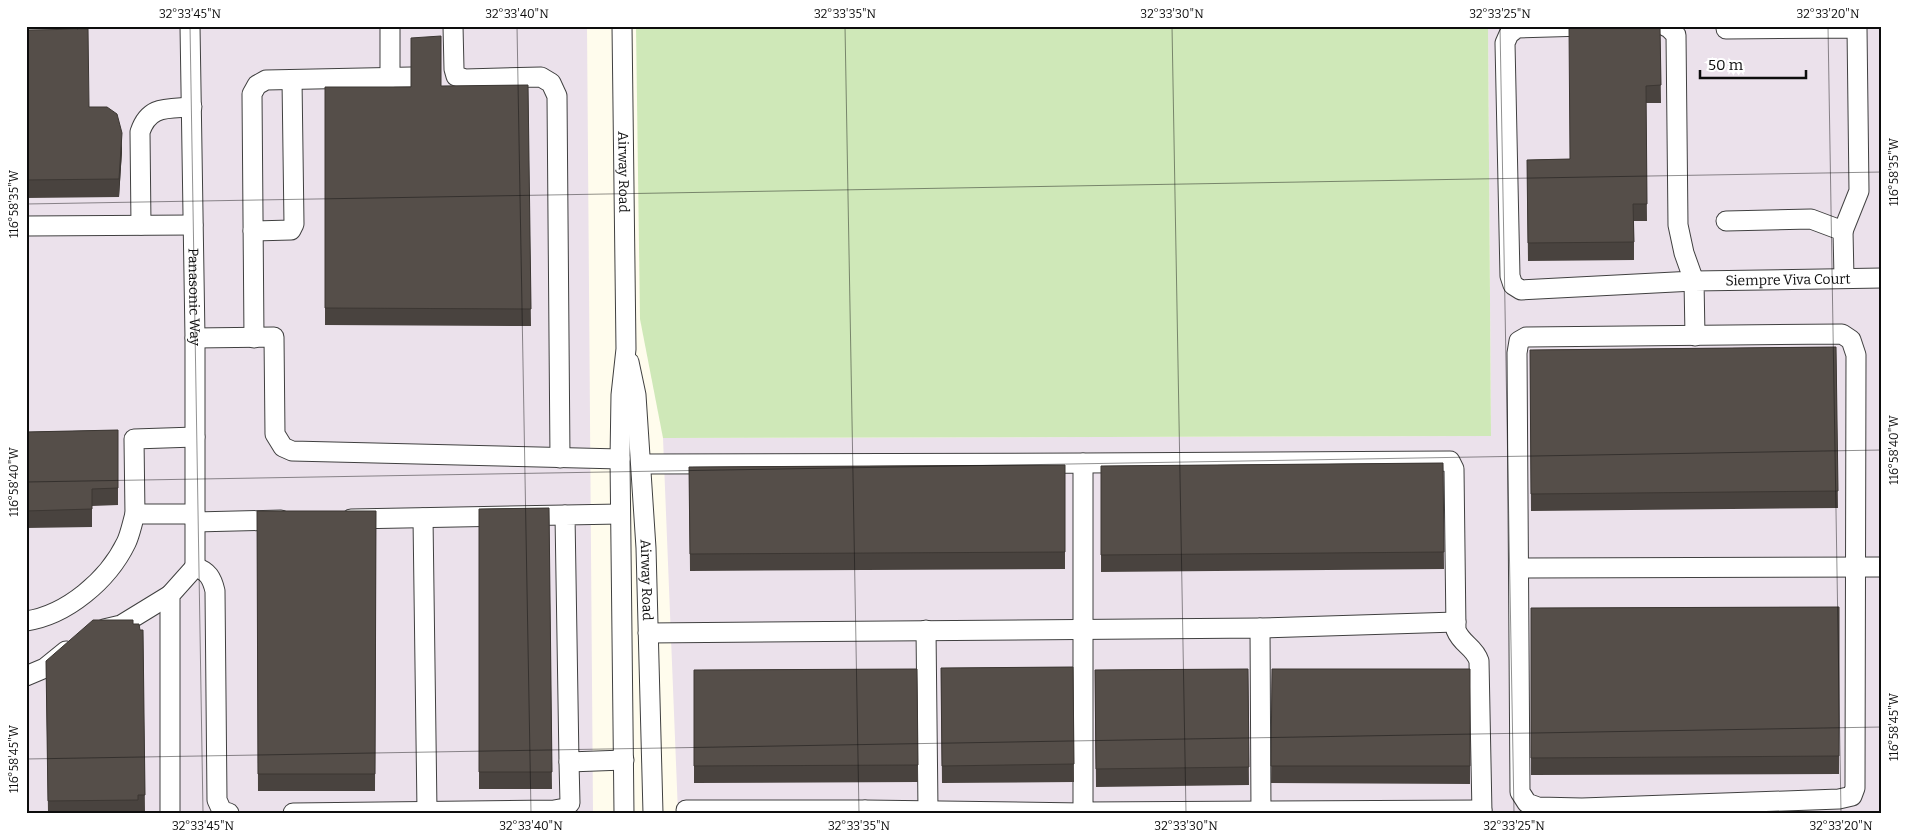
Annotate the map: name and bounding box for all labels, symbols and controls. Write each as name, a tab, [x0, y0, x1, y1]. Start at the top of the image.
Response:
text: 32°33'45"N	[159, 7, 222, 21]
text: 32°33'40"N	[485, 7, 549, 21]
text: 32°33'35"N	[814, 7, 877, 21]
text: 32°33'30"N	[1140, 7, 1204, 21]
text: 32°33'25"N	[1469, 7, 1531, 21]
text: 32°33'20"N	[1796, 7, 1860, 21]
scale bar	[1700, 48, 1807, 80]
text: 50 m	[1708, 56, 1744, 74]
street label: Airway Road	[615, 131, 633, 213]
text: 116°58'35"W	[1887, 137, 1901, 206]
text: 116°58'35"W	[7, 169, 21, 238]
street label: Panasonic Way	[185, 248, 204, 346]
street label: Siempre Viva Court	[1725, 270, 1851, 289]
text: 116°58'40"W	[1887, 415, 1901, 485]
text: 116°58'40"W	[7, 447, 21, 517]
street label: Airway Road	[637, 539, 656, 621]
text: 116°58'45"W	[1887, 692, 1901, 761]
text: 116°58'45"W	[7, 724, 21, 793]
text: 32°33'45"N	[172, 819, 235, 833]
text: 32°33'40"N	[499, 819, 563, 833]
text: 32°33'35"N	[828, 819, 891, 833]
text: 32°33'30"N	[1154, 819, 1218, 833]
text: 32°33'25"N	[1483, 819, 1545, 833]
text: 32°33'20"N	[1809, 819, 1873, 833]

